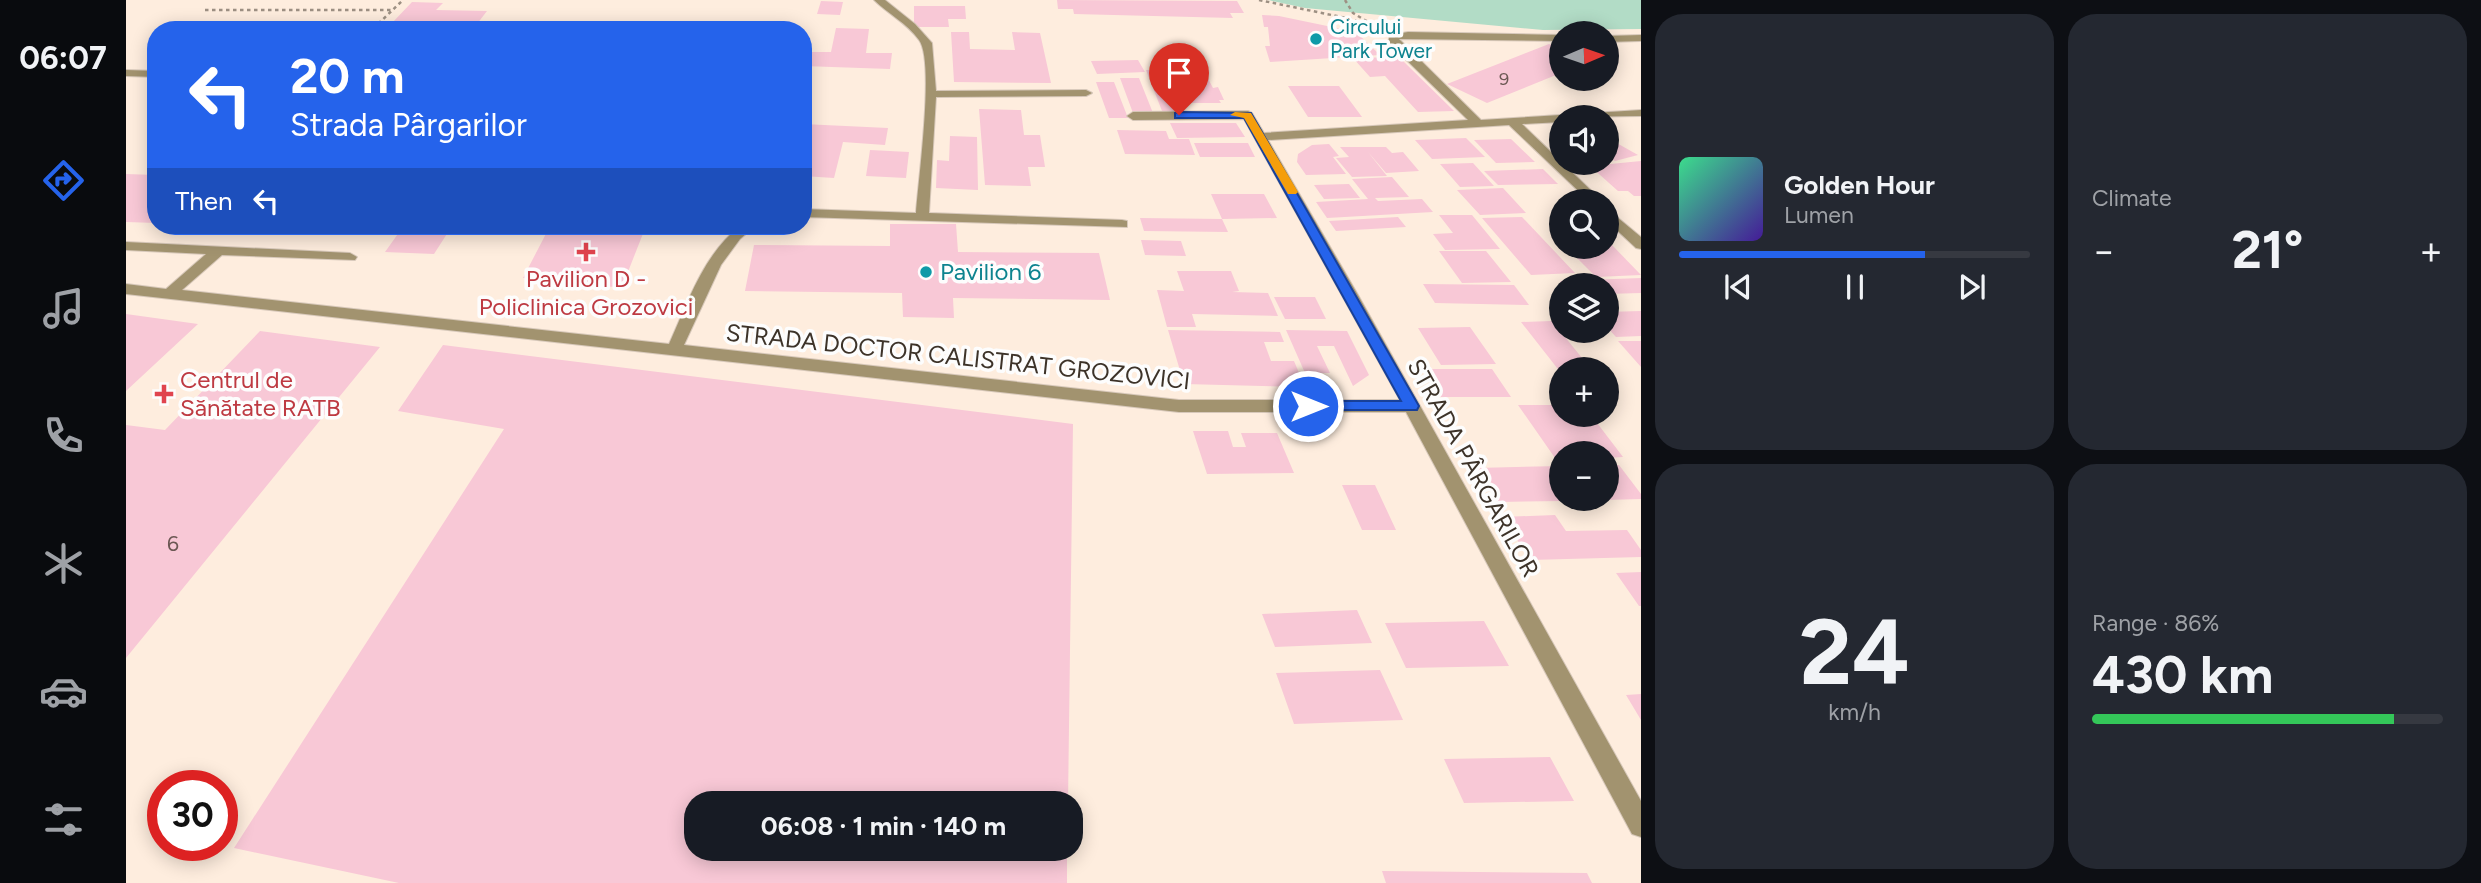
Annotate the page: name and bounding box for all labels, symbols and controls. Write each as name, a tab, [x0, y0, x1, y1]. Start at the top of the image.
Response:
place label: Circului Park Tower	[1330, 14, 1432, 63]
north arrow	[1549, 21, 1619, 91]
map controls	[1549, 21, 1619, 511]
marker: Circului Park Tower	[1308, 31, 1324, 47]
text: 06:07	[19, 39, 107, 77]
pin	[1149, 43, 1209, 115]
text: 20 m	[290, 46, 405, 105]
icon: left	[175, 49, 266, 140]
icon: arrive	[1160, 54, 1198, 92]
house number: 9	[1499, 68, 1509, 90]
button: sound	[1549, 105, 1619, 175]
text: Strada Pârgarilor	[290, 106, 527, 144]
icon: directions	[39, 156, 88, 205]
text: Golden Hour	[1784, 169, 1935, 201]
icon: left	[247, 182, 285, 220]
text: Climate	[2092, 184, 2171, 212]
text: Then	[175, 185, 233, 217]
button: search	[1549, 189, 1619, 259]
text: Lumen	[1784, 201, 1854, 229]
text: 21°	[2232, 219, 2303, 281]
text: −	[2092, 228, 2116, 274]
text: +	[2419, 228, 2443, 274]
marker: Pavilion D - Policlinica Grozovici	[576, 242, 596, 262]
place label: Pavilion 6	[940, 257, 1041, 286]
place label: Pavilion D - Policlinica Grozovici	[479, 264, 693, 321]
marker: Pavilion 6	[918, 264, 934, 280]
icon: previous	[1719, 268, 1757, 306]
icon: pause	[1836, 268, 1874, 306]
icon: next	[1953, 268, 1991, 306]
button: layers	[1549, 273, 1619, 343]
icon: music	[39, 284, 88, 333]
street label: STRADA DOCTOR CALISTRAT GROZOVICI	[725, 318, 1192, 395]
street label: STRADA PÂRGARILOR	[1401, 354, 1545, 582]
button: +	[1549, 357, 1619, 427]
place label: Centrul de Sănătate RATB	[180, 365, 341, 422]
position arrow	[1271, 369, 1345, 443]
marker: Centrul de Sănătate RATB	[154, 384, 174, 404]
icon: phone	[39, 411, 88, 460]
button: −	[1549, 441, 1619, 511]
house number: 6	[167, 531, 179, 556]
icon: climate	[39, 539, 88, 588]
text: 24	[1799, 598, 1910, 707]
text: Range · 86%	[2092, 609, 2219, 637]
text: 430 km	[2092, 644, 2273, 706]
icon: car	[39, 667, 88, 716]
text: km/h	[1828, 698, 1881, 726]
speed limit sign: 30	[147, 770, 238, 861]
icon: filters	[39, 795, 88, 844]
text: 06:08 · 1 min · 140 m	[761, 810, 1006, 842]

